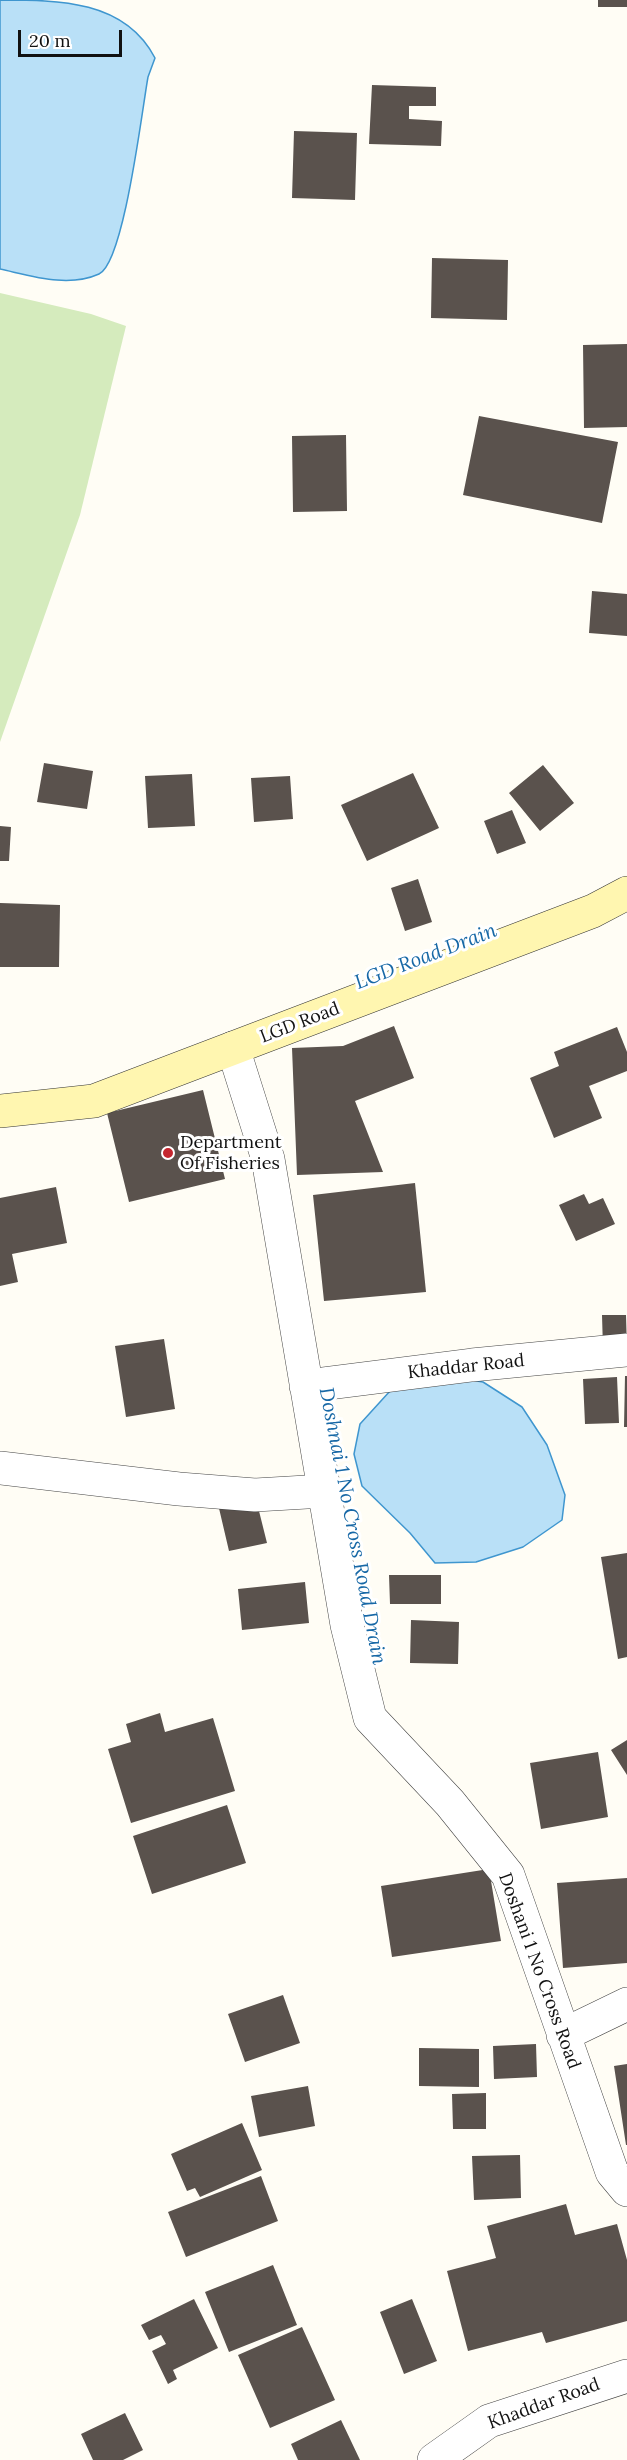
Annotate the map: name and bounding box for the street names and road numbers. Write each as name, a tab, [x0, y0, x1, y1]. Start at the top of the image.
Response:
street label: LGD Road	[257, 998, 343, 1048]
street label: Khaddar Road	[406, 1350, 526, 1384]
street label: Doshani 1 No Cross Road	[493, 1870, 585, 2072]
street label: Khaddar Road	[485, 2374, 603, 2434]

